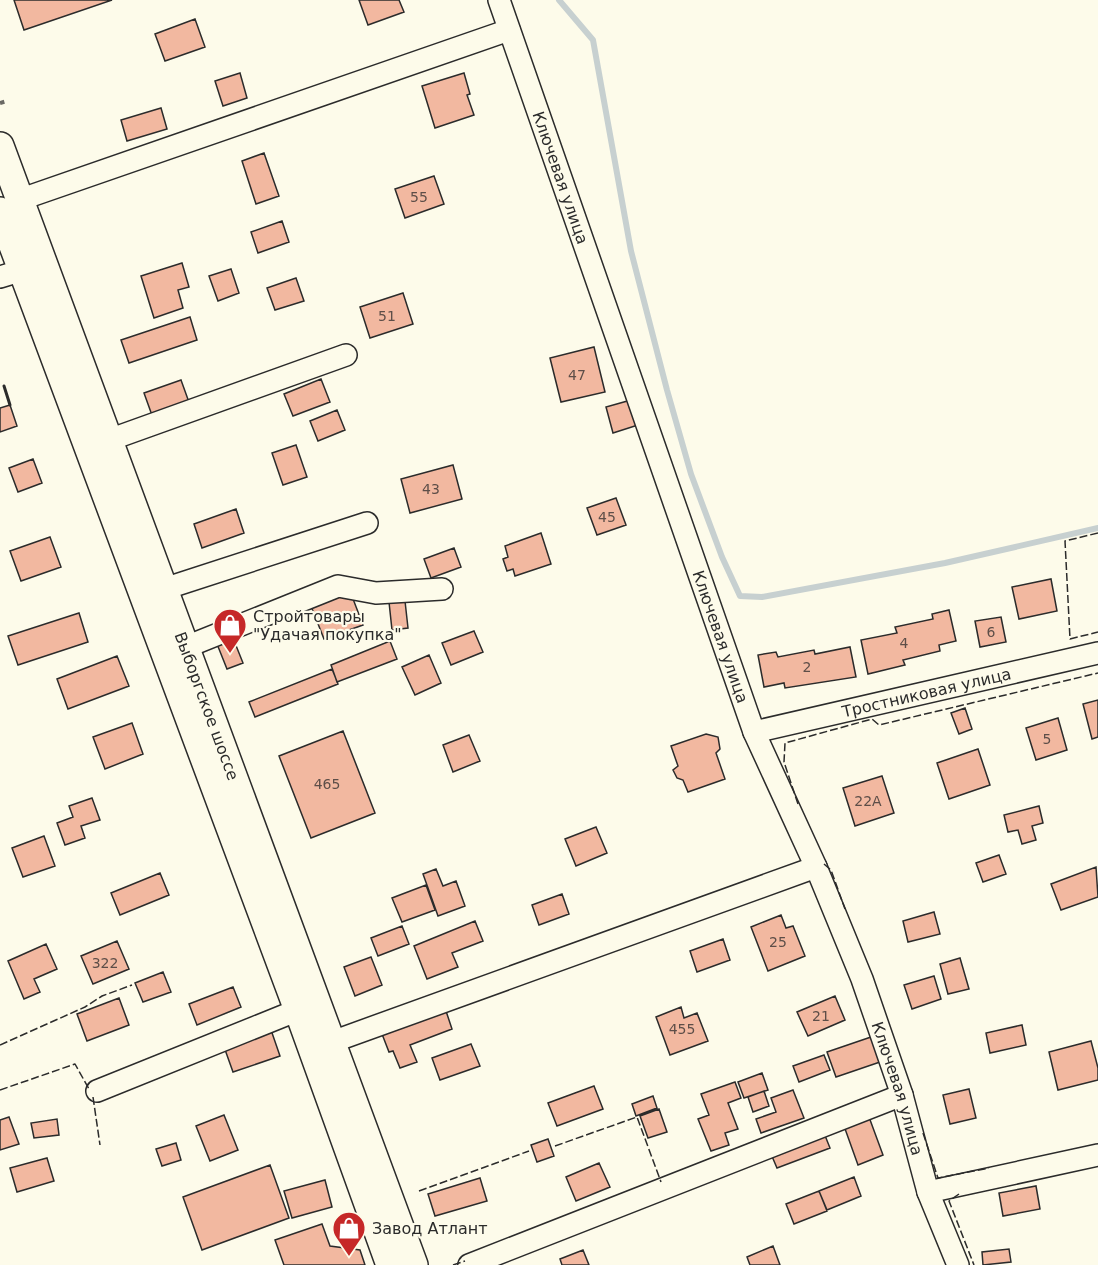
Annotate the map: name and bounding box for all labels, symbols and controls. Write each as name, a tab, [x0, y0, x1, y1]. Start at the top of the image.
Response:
street label: Ключевая улица	[529, 109, 593, 246]
house number: 55	[410, 189, 428, 205]
house number: 51	[378, 308, 396, 324]
house number: 47	[568, 367, 586, 383]
house number: 43	[422, 481, 440, 497]
house number: 45	[598, 509, 616, 525]
street label: Ключевая улица	[689, 568, 753, 705]
shop icon: Cтройтовары "Удачая покупка"	[212, 607, 248, 654]
place label: Cтройтовары "Удачая покупка"	[253, 607, 402, 644]
house number: 6	[987, 624, 996, 640]
street label: Выборгское шоссе	[171, 629, 243, 783]
house number: 4	[900, 635, 909, 651]
house number: 2	[803, 659, 811, 675]
street label: Тростниковая улица	[839, 664, 1013, 721]
house number: 5	[1043, 731, 1051, 747]
house number: 465	[314, 776, 340, 792]
house number: 22А	[854, 793, 882, 809]
house number: 25	[769, 934, 787, 950]
house number: 322	[92, 955, 118, 971]
house number: 21	[812, 1008, 830, 1024]
street label: Ключевая улица	[868, 1019, 927, 1157]
house number: 455	[669, 1021, 695, 1037]
shop icon: Завод Атлант	[331, 1210, 367, 1257]
place label: Завод Атлант	[372, 1219, 488, 1238]

